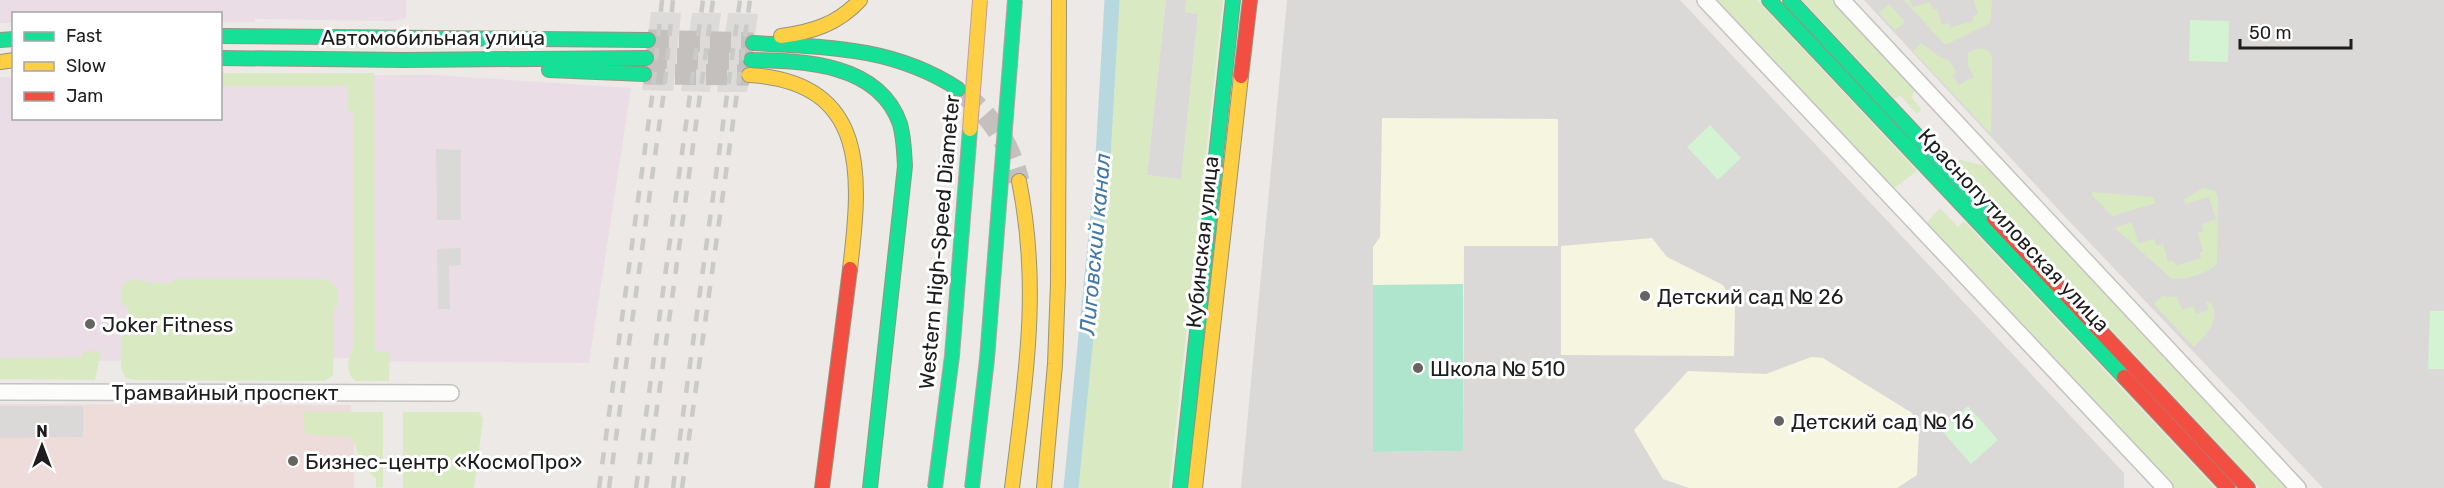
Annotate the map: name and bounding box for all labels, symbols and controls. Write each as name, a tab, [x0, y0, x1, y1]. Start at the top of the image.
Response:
legend	[12, 12, 222, 120]
scale bar	[2240, 12, 2351, 50]
text: 50 m	[2249, 22, 2292, 44]
text: Fast	[66, 25, 102, 47]
street label: Автомобильная улица	[321, 25, 545, 50]
text: Slow	[66, 55, 106, 77]
text: Jam	[66, 85, 103, 107]
street label: Western High-Speed Diameter	[914, 93, 964, 391]
street label: Краснопутиловская улица	[1913, 123, 2115, 337]
water label: Лиговский канал	[1073, 152, 1116, 338]
street label: Кубинская улица	[1181, 155, 1223, 329]
place label: Детский сад № 26	[1657, 284, 1843, 309]
marker: Детский сад № 26	[1638, 289, 1652, 303]
place label: Joker Fitness	[102, 312, 234, 337]
marker: Joker Fitness	[83, 317, 97, 331]
place label: Школа № 510	[1430, 356, 1566, 381]
marker: Школа № 510	[1411, 361, 1425, 375]
street label: Трамвайный проспект	[111, 380, 339, 405]
place label: Детский сад № 16	[1791, 409, 1974, 434]
marker: Детский сад № 16	[1772, 414, 1786, 428]
north arrow	[12, 416, 72, 476]
text: N	[36, 422, 48, 441]
place label: Бизнес-центр «КосмоПро»	[305, 449, 582, 474]
marker: Бизнес-центр «КосмоПро»	[286, 454, 300, 468]

